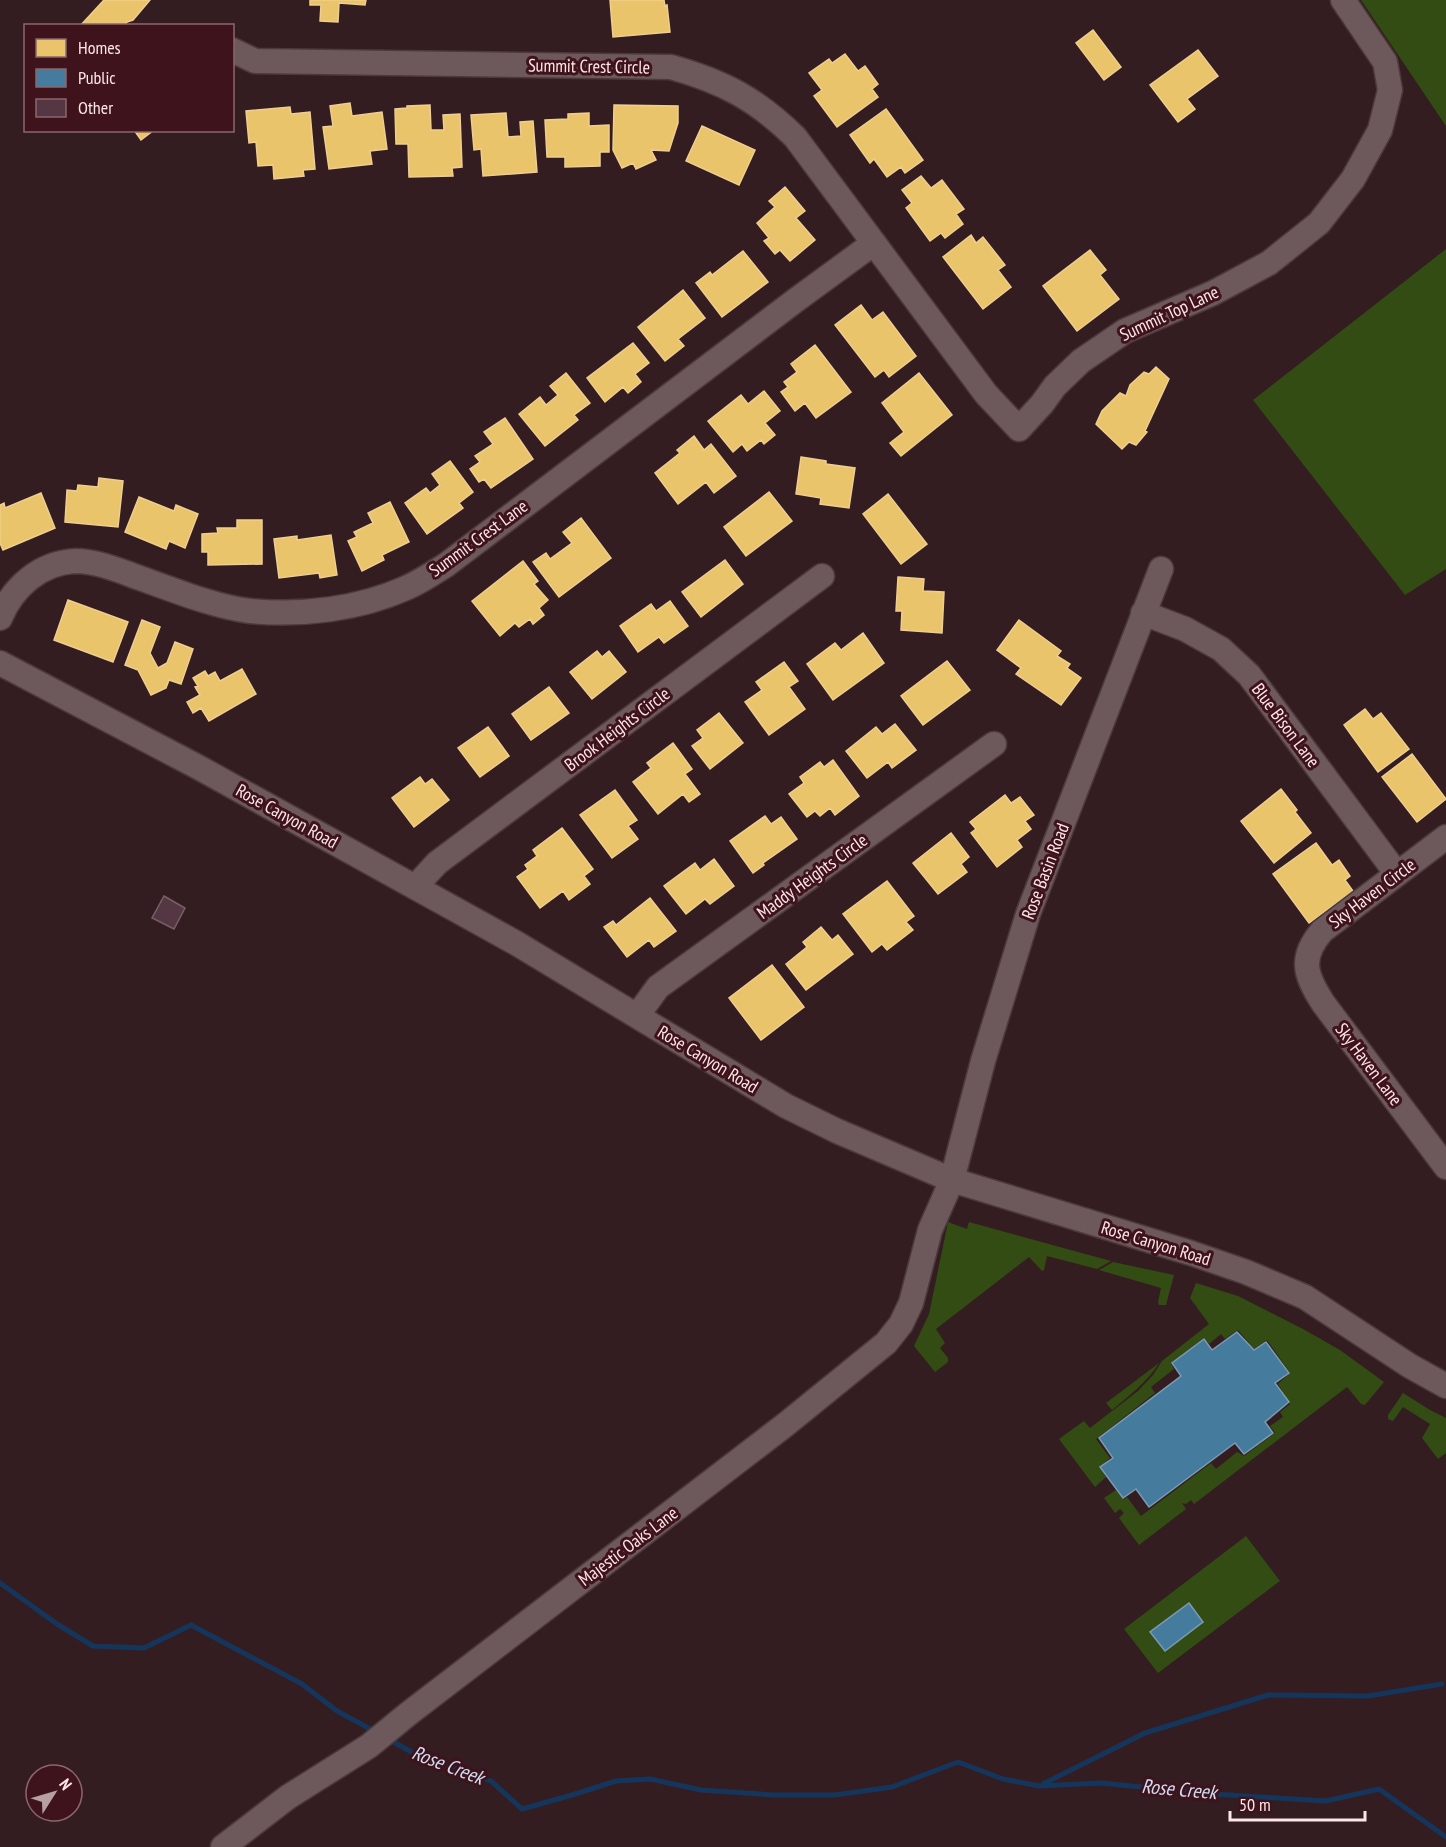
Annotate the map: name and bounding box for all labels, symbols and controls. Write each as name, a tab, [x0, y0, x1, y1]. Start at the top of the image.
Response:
legend	[24, 24, 234, 132]
text: Homes	[78, 36, 121, 59]
street label: Summit Crest Circle	[528, 53, 650, 79]
text: Public	[78, 66, 116, 89]
text: Other	[78, 96, 113, 119]
street label: Summit Top Lane	[1116, 280, 1222, 346]
street label: Summit Crest Lane	[424, 494, 532, 582]
street label: Blue Bison Lane	[1247, 678, 1325, 772]
street label: Brook Heights Circle	[560, 682, 674, 776]
street label: Rose Canyon Road	[232, 779, 342, 853]
street label: Rose Basin Road	[1016, 820, 1074, 922]
street label: Maddy Heights Circle	[752, 828, 872, 924]
street label: Sky Haven Circle	[1324, 853, 1420, 933]
street label: Sky Haven Lane	[1330, 1018, 1408, 1110]
street label: Rose Canyon Road	[654, 1020, 762, 1098]
street label: Rose Canyon Road	[1099, 1215, 1213, 1271]
street label: Majestic Oaks Lane	[574, 1501, 682, 1591]
water label: Rose Creek	[408, 1739, 490, 1791]
north arrow	[24, 1763, 84, 1823]
water label: Rose Creek	[1140, 1773, 1220, 1805]
text: N	[55, 1775, 77, 1793]
scale bar	[1230, 1784, 1365, 1822]
text: 50 m	[1239, 1793, 1271, 1816]

